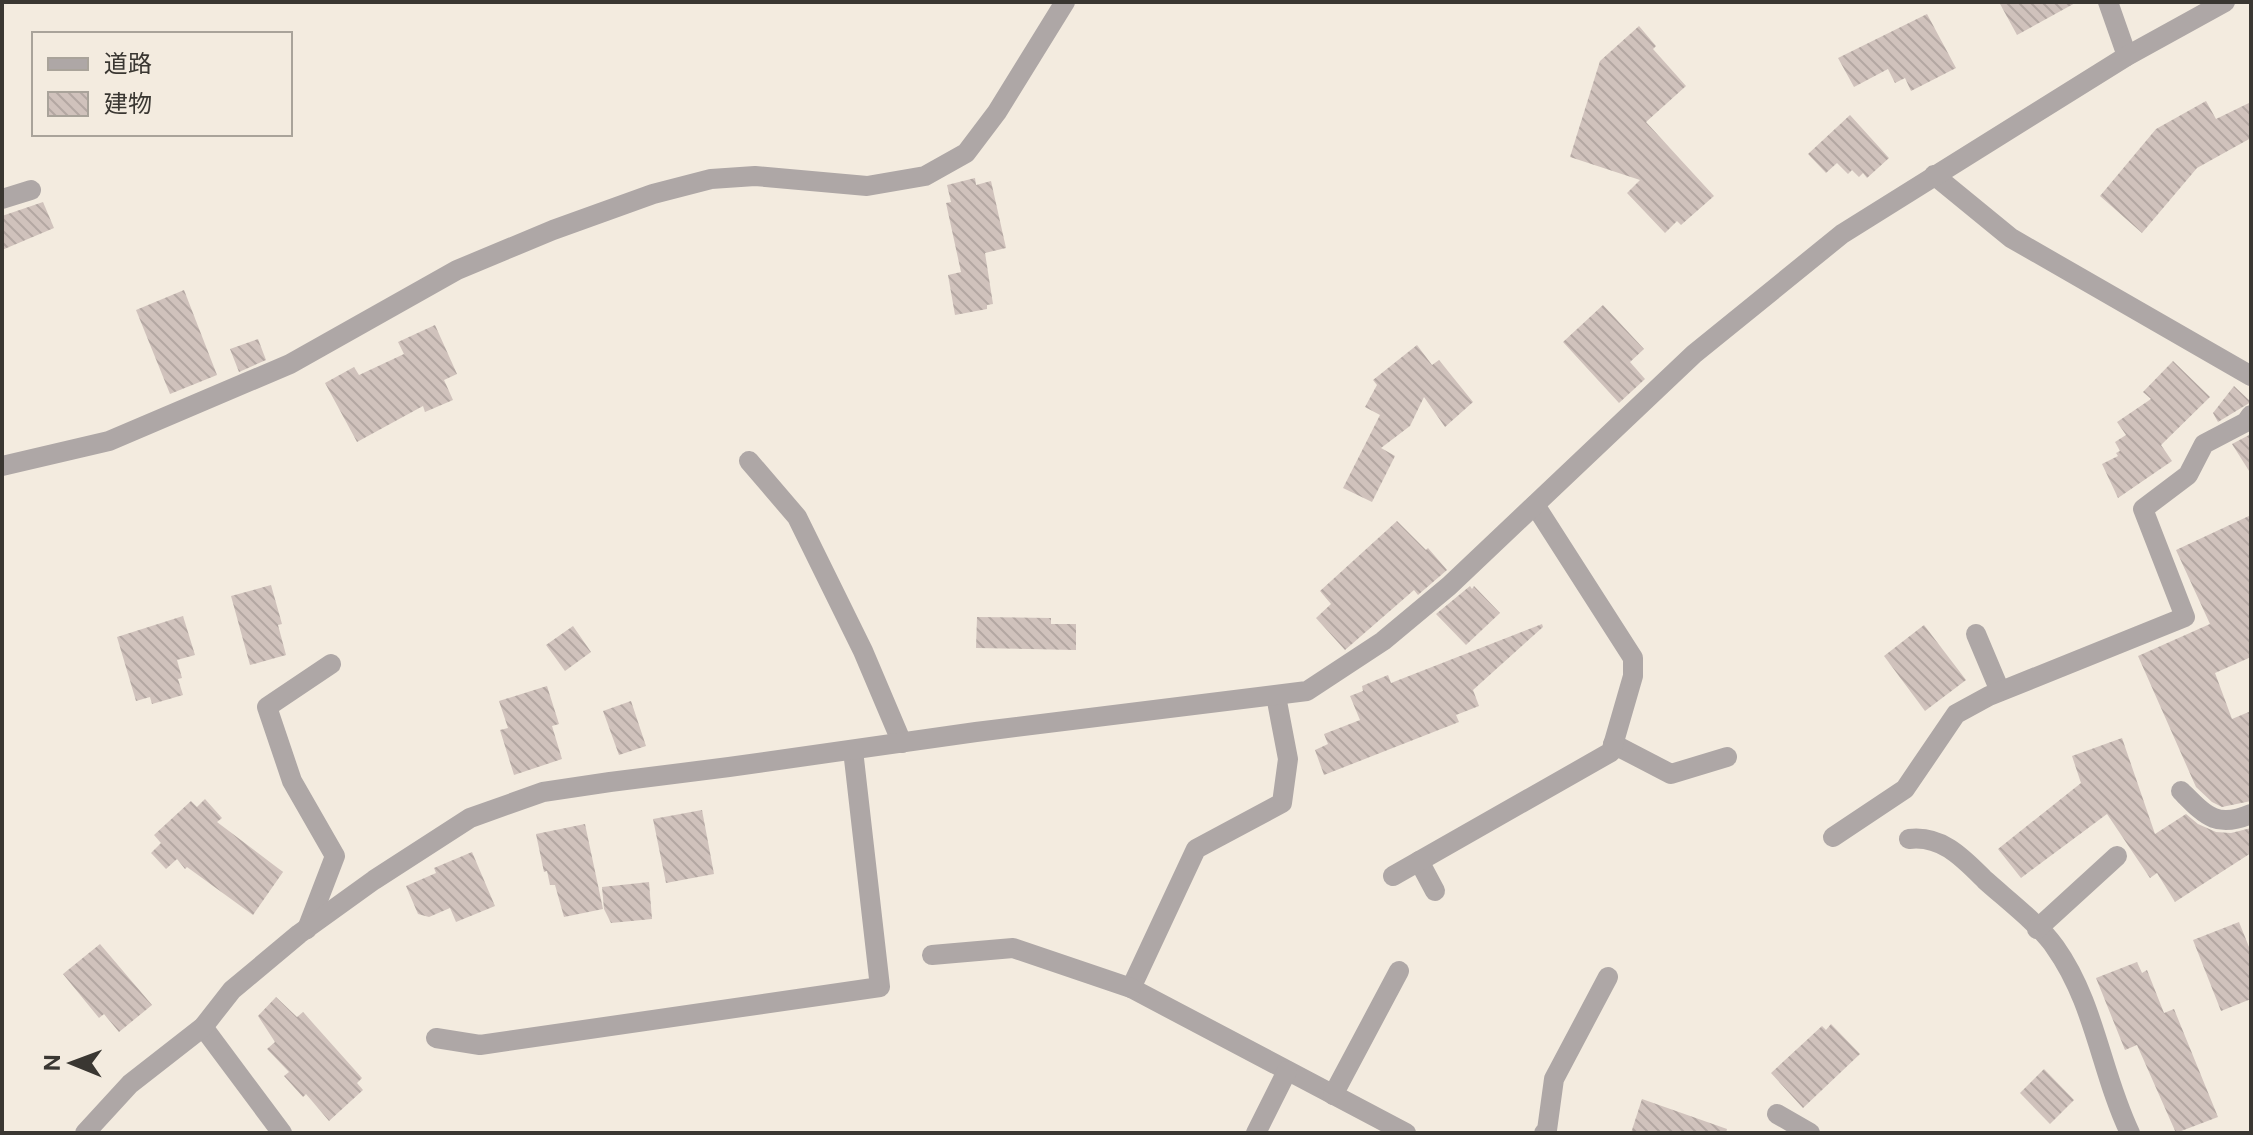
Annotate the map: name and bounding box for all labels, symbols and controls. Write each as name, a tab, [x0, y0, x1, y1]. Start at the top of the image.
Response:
legend	[32, 32, 292, 136]
text: 道路	[104, 49, 152, 77]
text: 建物	[104, 89, 152, 117]
north arrow	[32, 1023, 112, 1103]
text: N	[39, 1054, 65, 1071]

